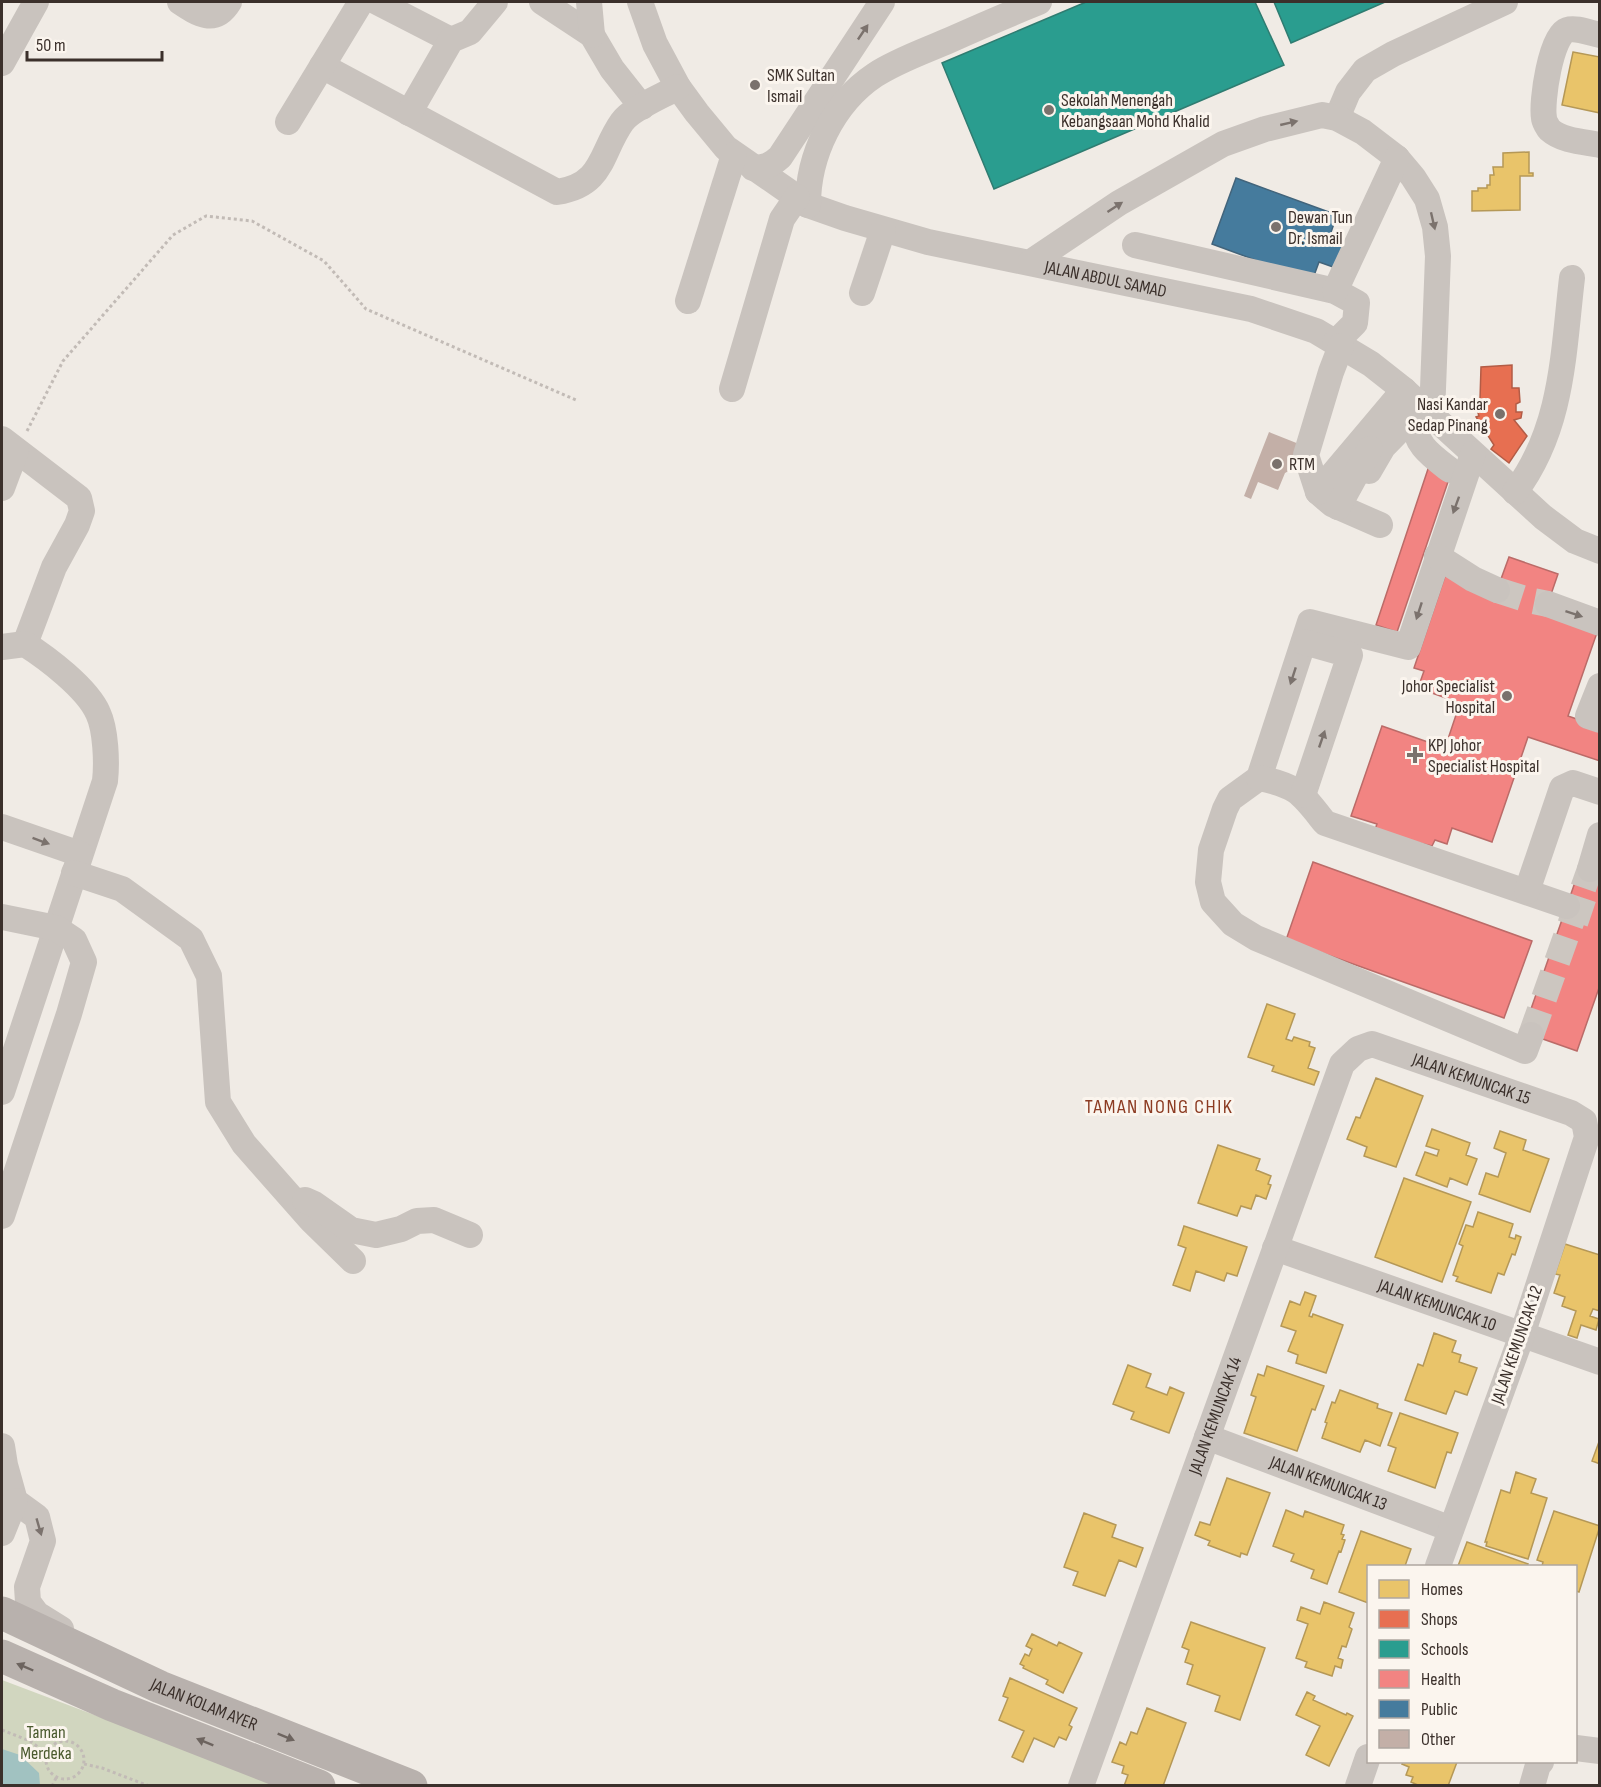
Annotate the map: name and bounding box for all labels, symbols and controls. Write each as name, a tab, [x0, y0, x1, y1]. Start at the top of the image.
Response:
scale bar	[27, 24, 162, 62]
one-way arrow	[857, 24, 868, 40]
text: 50 m	[36, 35, 66, 56]
place label: SMK Sultan Ismail	[767, 65, 835, 107]
marker: SMK Sultan Ismail	[748, 78, 762, 92]
place label: Sekolah Menengah Kebangsaan Mohd Khalid	[1061, 90, 1210, 132]
marker: Sekolah Menengah Kebangsaan Mohd Khalid	[1042, 103, 1056, 117]
one-way arrow	[1280, 117, 1298, 127]
one-way arrow	[1106, 201, 1123, 212]
place label: Dewan Tun Dr. Ismail	[1288, 207, 1353, 249]
one-way arrow	[1428, 212, 1438, 230]
marker: Dewan Tun Dr. Ismail	[1269, 220, 1283, 234]
street label: JALAN ABDUL SAMAD	[1042, 256, 1168, 302]
place label: Nasi Kandar Sedap Pinang	[1408, 394, 1488, 436]
marker: Nasi Kandar Sedap Pinang	[1493, 407, 1507, 421]
place label: RTM	[1289, 454, 1315, 475]
marker: RTM	[1270, 457, 1284, 471]
one-way arrow	[1450, 496, 1460, 514]
one-way arrow	[1414, 602, 1424, 620]
one-way arrow	[1565, 609, 1583, 619]
one-way arrow	[1288, 667, 1297, 685]
place label: Johor Specialist Hospital	[1401, 676, 1496, 718]
marker: Johor Specialist Hospital	[1500, 689, 1514, 703]
one-way arrow	[1317, 730, 1327, 748]
place label: KPJ Johor Specialist Hospital	[1428, 735, 1539, 777]
marker: KPJ Johor Specialist Hospital	[1406, 746, 1424, 764]
one-way arrow	[32, 836, 50, 846]
street label: JALAN KEMUNCAK 15	[1409, 1048, 1533, 1109]
district label: TAMAN NONG CHIK	[1085, 1095, 1233, 1119]
street label: JALAN KEMUNCAK 10	[1374, 1274, 1499, 1335]
street label: JALAN KEMUNCAK 12	[1487, 1283, 1547, 1408]
street label: JALAN KEMUNCAK 14	[1184, 1353, 1246, 1478]
street label: JALAN KEMUNCAK 13	[1266, 1451, 1390, 1515]
one-way arrow	[35, 1518, 44, 1536]
legend	[1367, 1565, 1577, 1763]
text: Homes	[1421, 1579, 1463, 1600]
text: Shops	[1421, 1609, 1458, 1630]
text: Schools	[1421, 1639, 1468, 1660]
one-way arrow	[16, 1662, 34, 1671]
text: Health	[1421, 1669, 1461, 1690]
street label: JALAN KOLAM AYER	[146, 1673, 261, 1735]
text: Public	[1421, 1699, 1458, 1720]
park label: Taman Merdeka	[20, 1722, 72, 1764]
text: Other	[1421, 1729, 1455, 1750]
one-way arrow	[277, 1733, 295, 1742]
one-way arrow	[196, 1737, 214, 1746]

